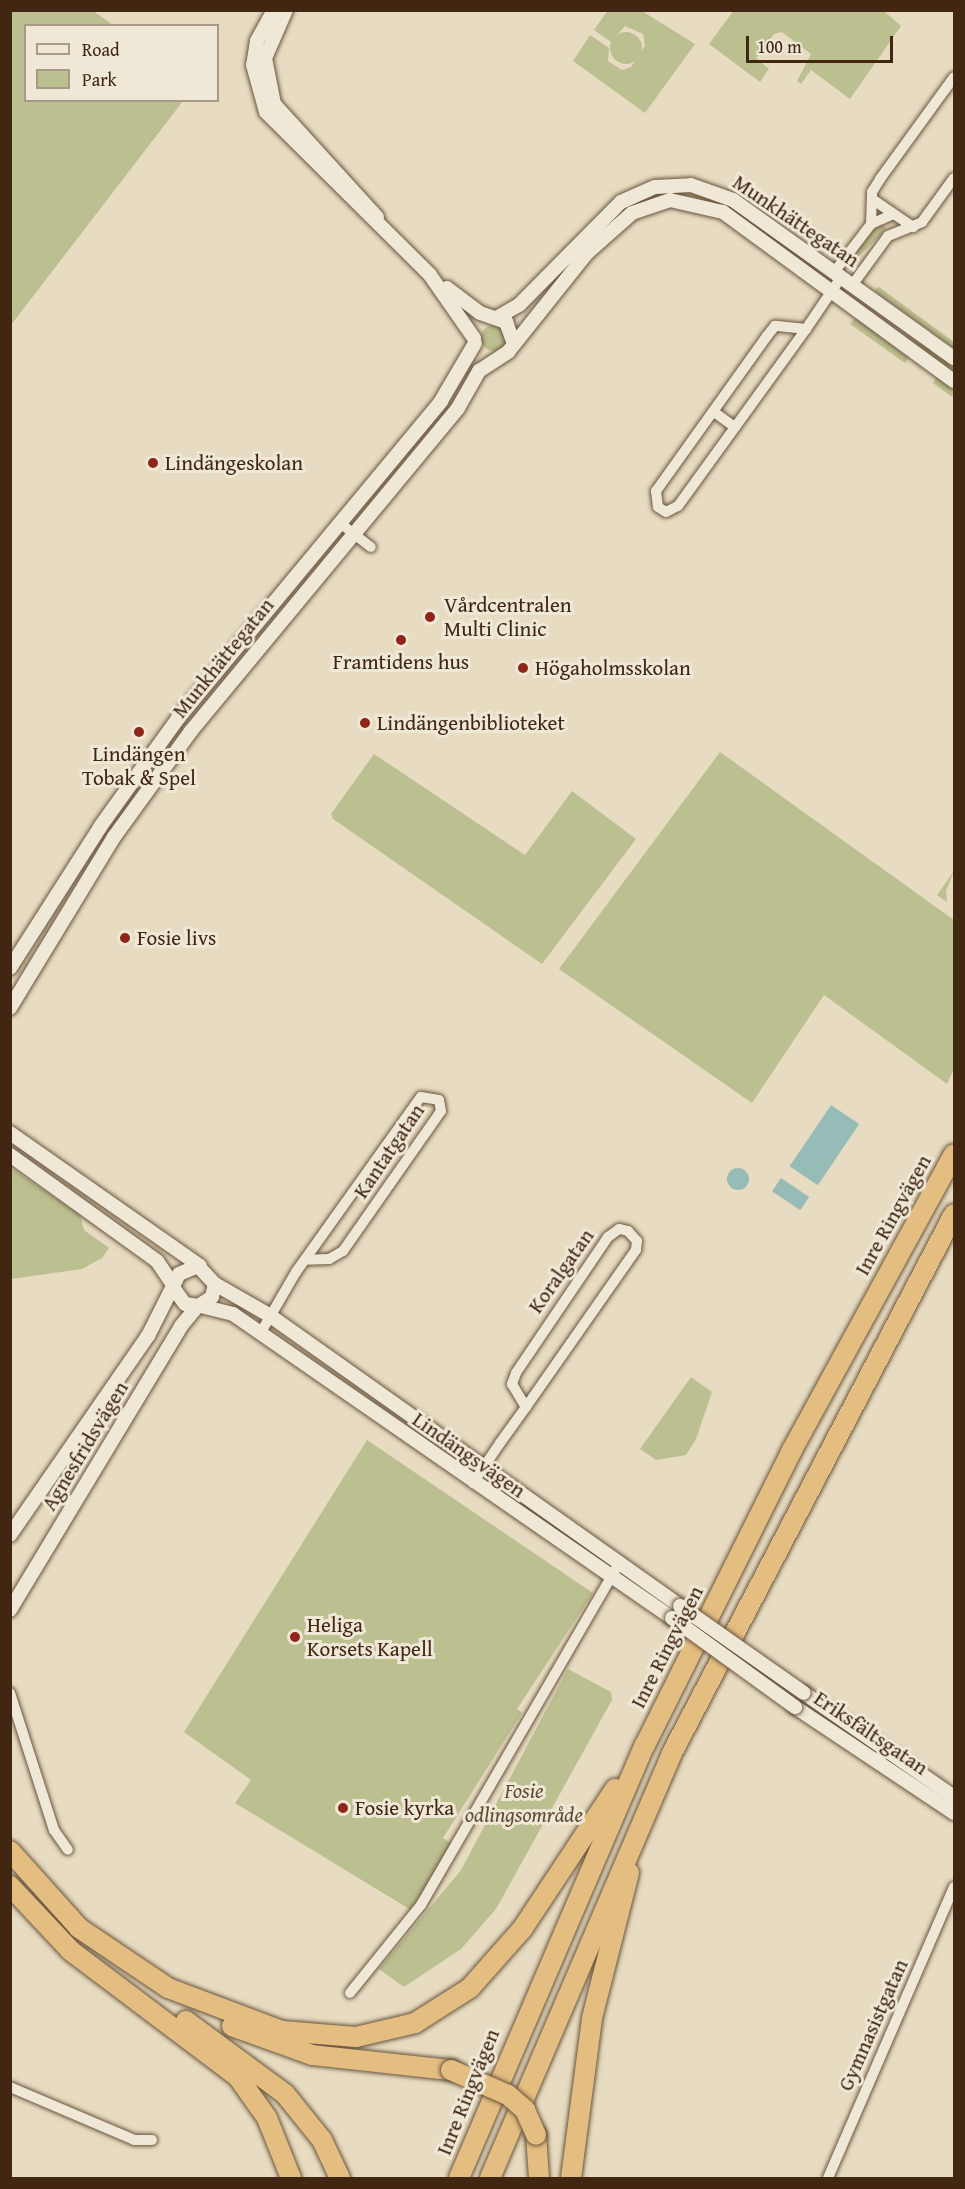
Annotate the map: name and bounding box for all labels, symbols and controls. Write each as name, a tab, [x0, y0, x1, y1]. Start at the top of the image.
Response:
legend	[24, 24, 219, 102]
scale bar	[749, 24, 896, 62]
text: 100 m	[757, 33, 802, 60]
text: Road	[82, 36, 120, 63]
text: Park	[82, 66, 117, 93]
street label: Munkhättegatan	[728, 169, 864, 273]
place label: Lindängeskolan	[165, 450, 303, 476]
marker: Lindängeskolan	[146, 456, 160, 470]
place label: Vårdcentralen Multi Clinic	[444, 592, 572, 642]
street label: Munkhättegatan	[167, 593, 279, 723]
marker: Vårdcentralen Multi Clinic	[421, 608, 439, 626]
marker: Framtidens hus	[394, 633, 408, 647]
place label: Framtidens hus	[333, 649, 469, 675]
place label: Högaholmsskolan	[535, 655, 691, 681]
marker: Högaholmsskolan	[516, 661, 530, 675]
place label: Lindängenbiblioteket	[377, 710, 565, 736]
marker: Lindängenbiblioteket	[358, 716, 372, 730]
marker: Lindängen Tobak & Spel	[132, 725, 146, 739]
place label: Lindängen Tobak & Spel	[82, 741, 196, 791]
place label: Fosie livs	[137, 925, 216, 951]
marker: Fosie livs	[118, 931, 132, 945]
street label: Kantatgatan	[348, 1099, 430, 1203]
street label: Inre Ringvägen	[850, 1150, 936, 1280]
street label: Koralgatan	[523, 1224, 599, 1318]
street label: Agnesfridsvägen	[36, 1377, 134, 1515]
street label: Lindängsvägen	[408, 1407, 530, 1503]
street label: Inre Ringvägen	[625, 1582, 709, 1712]
place label: Heliga Korsets Kapell	[307, 1612, 433, 1662]
marker: Heliga Korsets Kapell	[288, 1630, 302, 1644]
street label: Eriksfältsgatan	[809, 1686, 933, 1780]
park label: Fosie odlingsområde	[465, 1778, 583, 1828]
place label: Fosie kyrka	[355, 1795, 454, 1821]
marker: Fosie kyrka	[336, 1801, 350, 1815]
street label: Gymnasistgatan	[833, 1955, 913, 2095]
street label: Inre Ringvägen	[431, 2025, 505, 2159]

